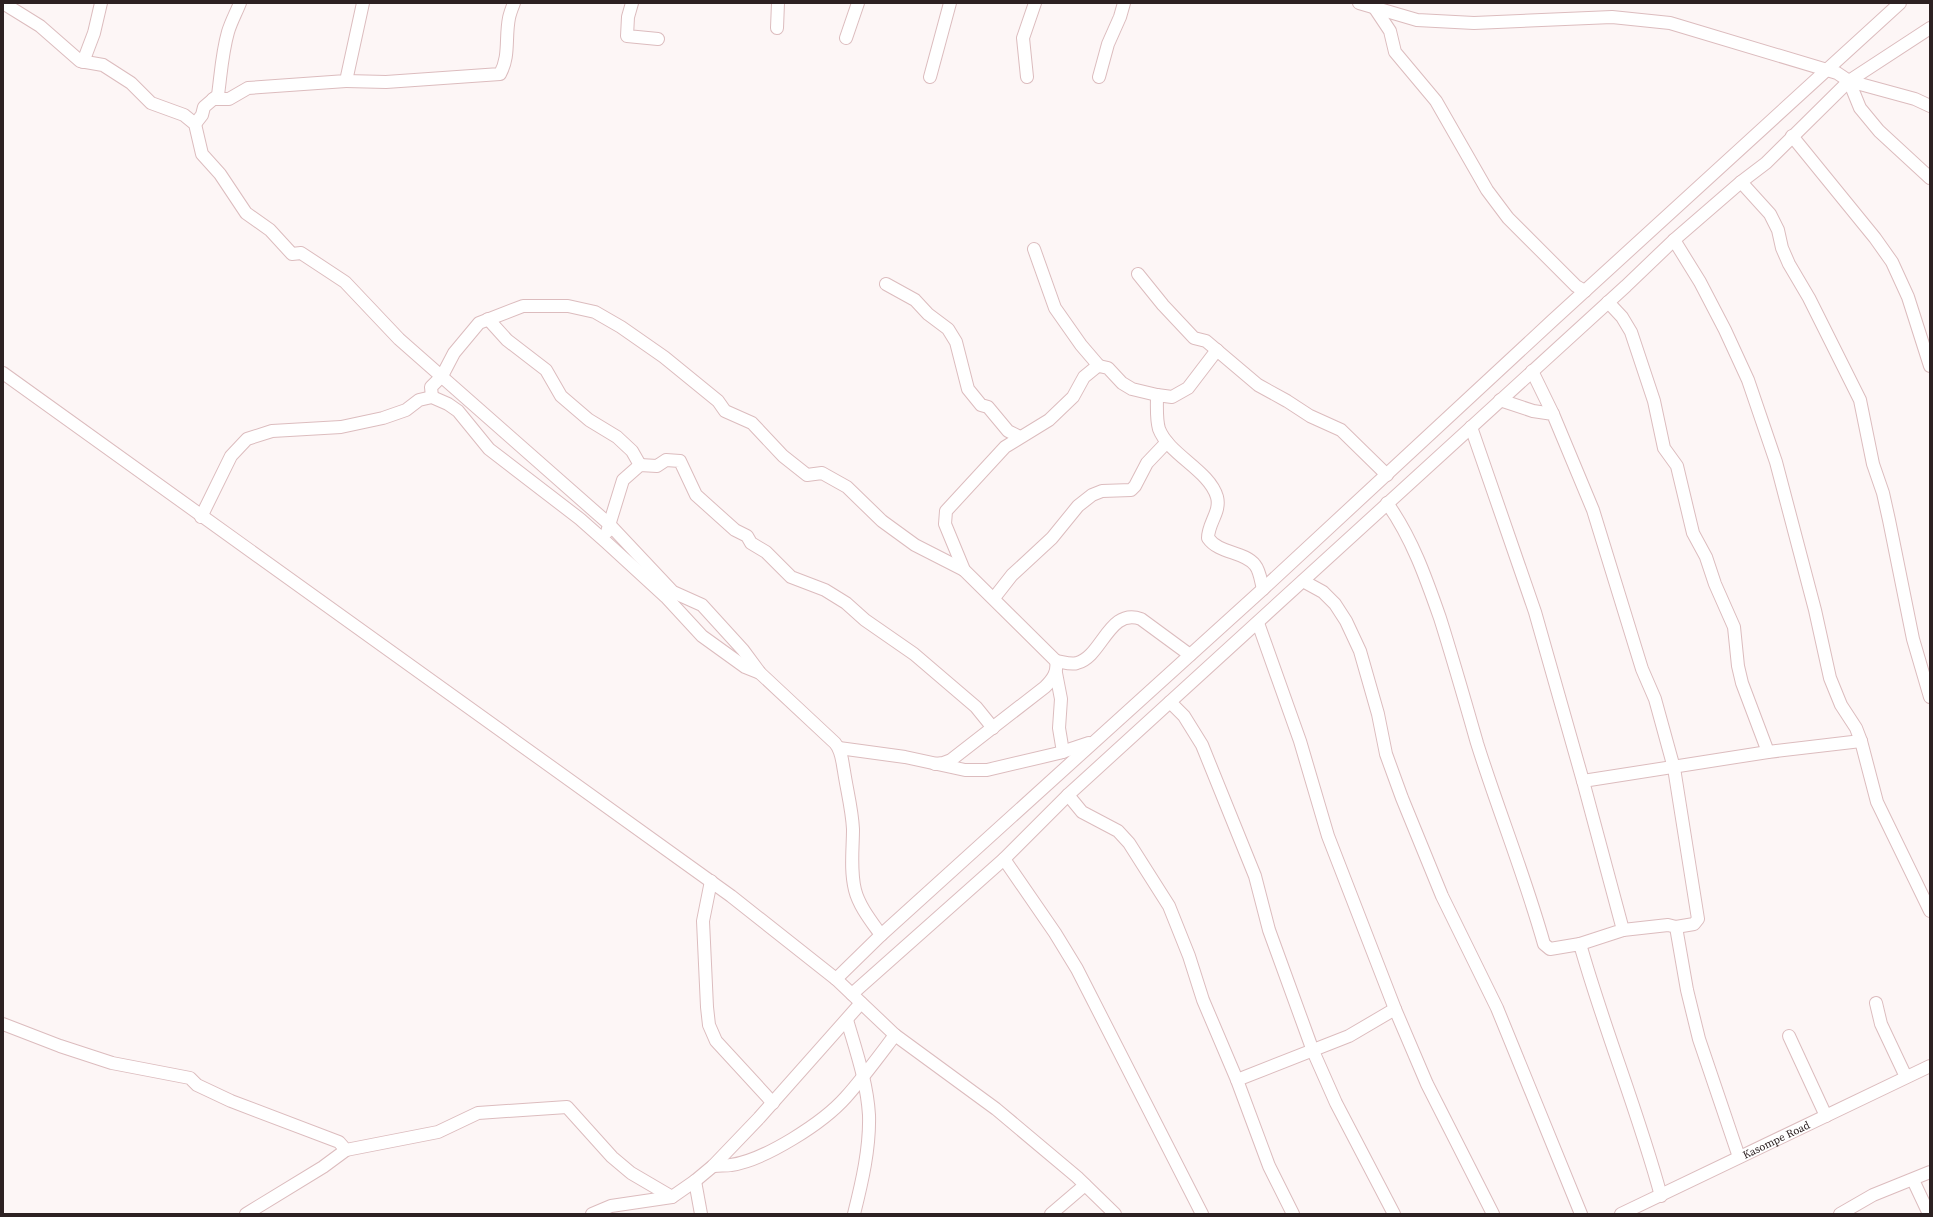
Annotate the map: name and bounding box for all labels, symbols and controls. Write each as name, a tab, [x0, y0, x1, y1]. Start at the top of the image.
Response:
street label: Kasompe Road	[1740, 1117, 1813, 1162]

